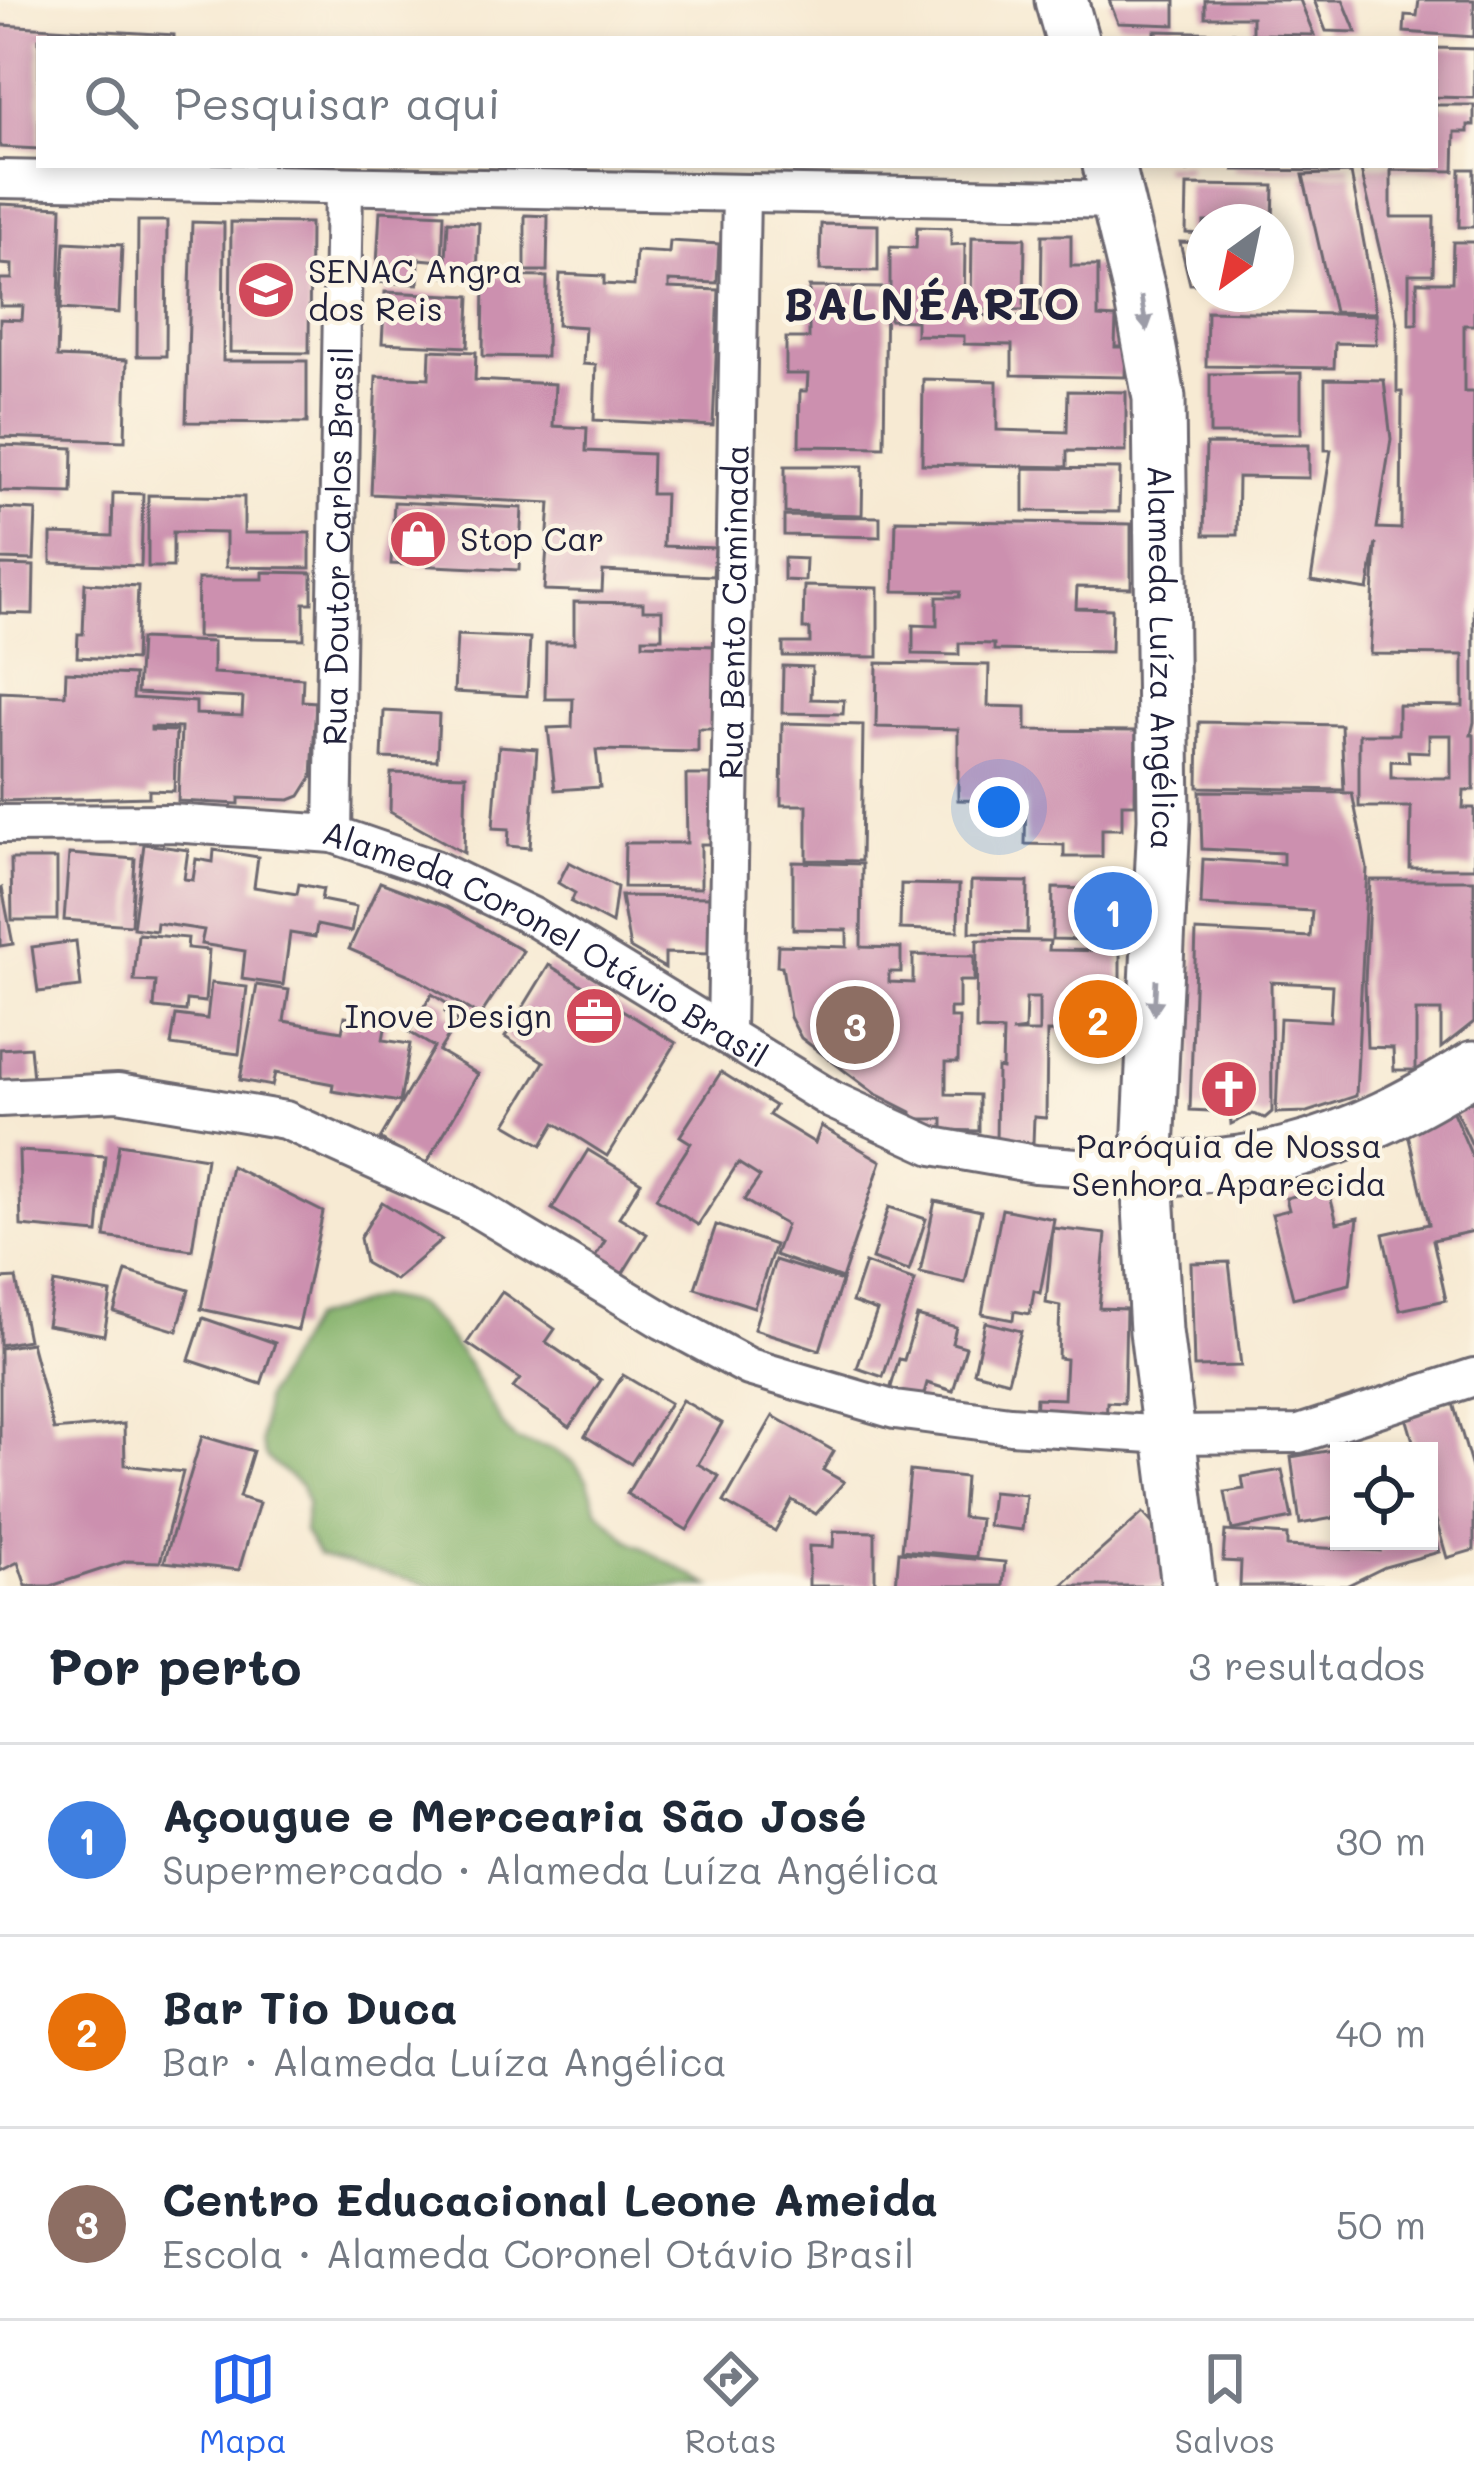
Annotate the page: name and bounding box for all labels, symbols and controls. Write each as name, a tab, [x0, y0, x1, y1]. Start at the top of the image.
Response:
search box	[36, 36, 1438, 168]
icon: search	[78, 69, 144, 135]
text: Pesquisar aqui	[174, 73, 501, 131]
north arrow	[1186, 204, 1294, 312]
place label: SENAC Angra dos Reis	[308, 248, 522, 329]
school or university icon: SENAC Angra dos Reis	[235, 259, 297, 321]
district label: BALNÉARIO	[783, 273, 1083, 331]
one-way arrow	[1135, 296, 1153, 334]
street label: Rua Doutor Carlos Brasil	[312, 346, 361, 746]
street label: Rua Bento Caminada	[708, 444, 757, 780]
street label: Alameda Luíza Angélica	[1140, 465, 1187, 851]
shop icon: Stop Car	[387, 508, 449, 570]
place label: Stop Car	[460, 516, 604, 559]
your location	[969, 777, 1029, 837]
street label: Alameda Coronel Otávio Brasil	[317, 809, 777, 1076]
pin: 1	[1074, 866, 1152, 956]
pin: 2	[1059, 974, 1137, 1064]
one-way arrow	[1145, 979, 1164, 1017]
pin: 3	[816, 980, 894, 1070]
office icon: Inove Design	[563, 985, 625, 1047]
place label: Inove Design	[345, 993, 552, 1036]
church icon: Paróquia de Nossa Senhora Aparecida	[1198, 1058, 1260, 1120]
place label: Paróquia de Nossa Senhora Aparecida	[1072, 1123, 1386, 1204]
map controls	[1330, 1442, 1438, 1550]
button: locate	[1330, 1442, 1438, 1550]
text: Por perto	[48, 1631, 301, 1698]
text: 3 resultados	[1189, 1639, 1426, 1690]
text: Açougue e Mercearia São José	[162, 1785, 867, 1843]
text: 1	[78, 1814, 96, 1865]
text: 30 m	[1336, 1814, 1426, 1865]
text: Supermercado · Alameda Luíza Angélica	[162, 1843, 940, 1894]
text: Bar Tio Duca	[162, 1977, 458, 2035]
text: 2	[76, 2006, 98, 2057]
text: 40 m	[1335, 2006, 1426, 2057]
text: Bar · Alameda Luíza Angélica	[162, 2035, 727, 2086]
text: Centro Educacional Leone Ameida	[162, 2169, 938, 2227]
text: 3	[75, 2198, 99, 2249]
text: 50 m	[1336, 2198, 1426, 2249]
text: Escola · Alameda Coronel Otávio Brasil	[162, 2227, 914, 2278]
tab: Mapa	[199, 2346, 287, 2461]
tab: Rotas	[685, 2346, 777, 2461]
tab: Salvos	[1175, 2346, 1275, 2461]

